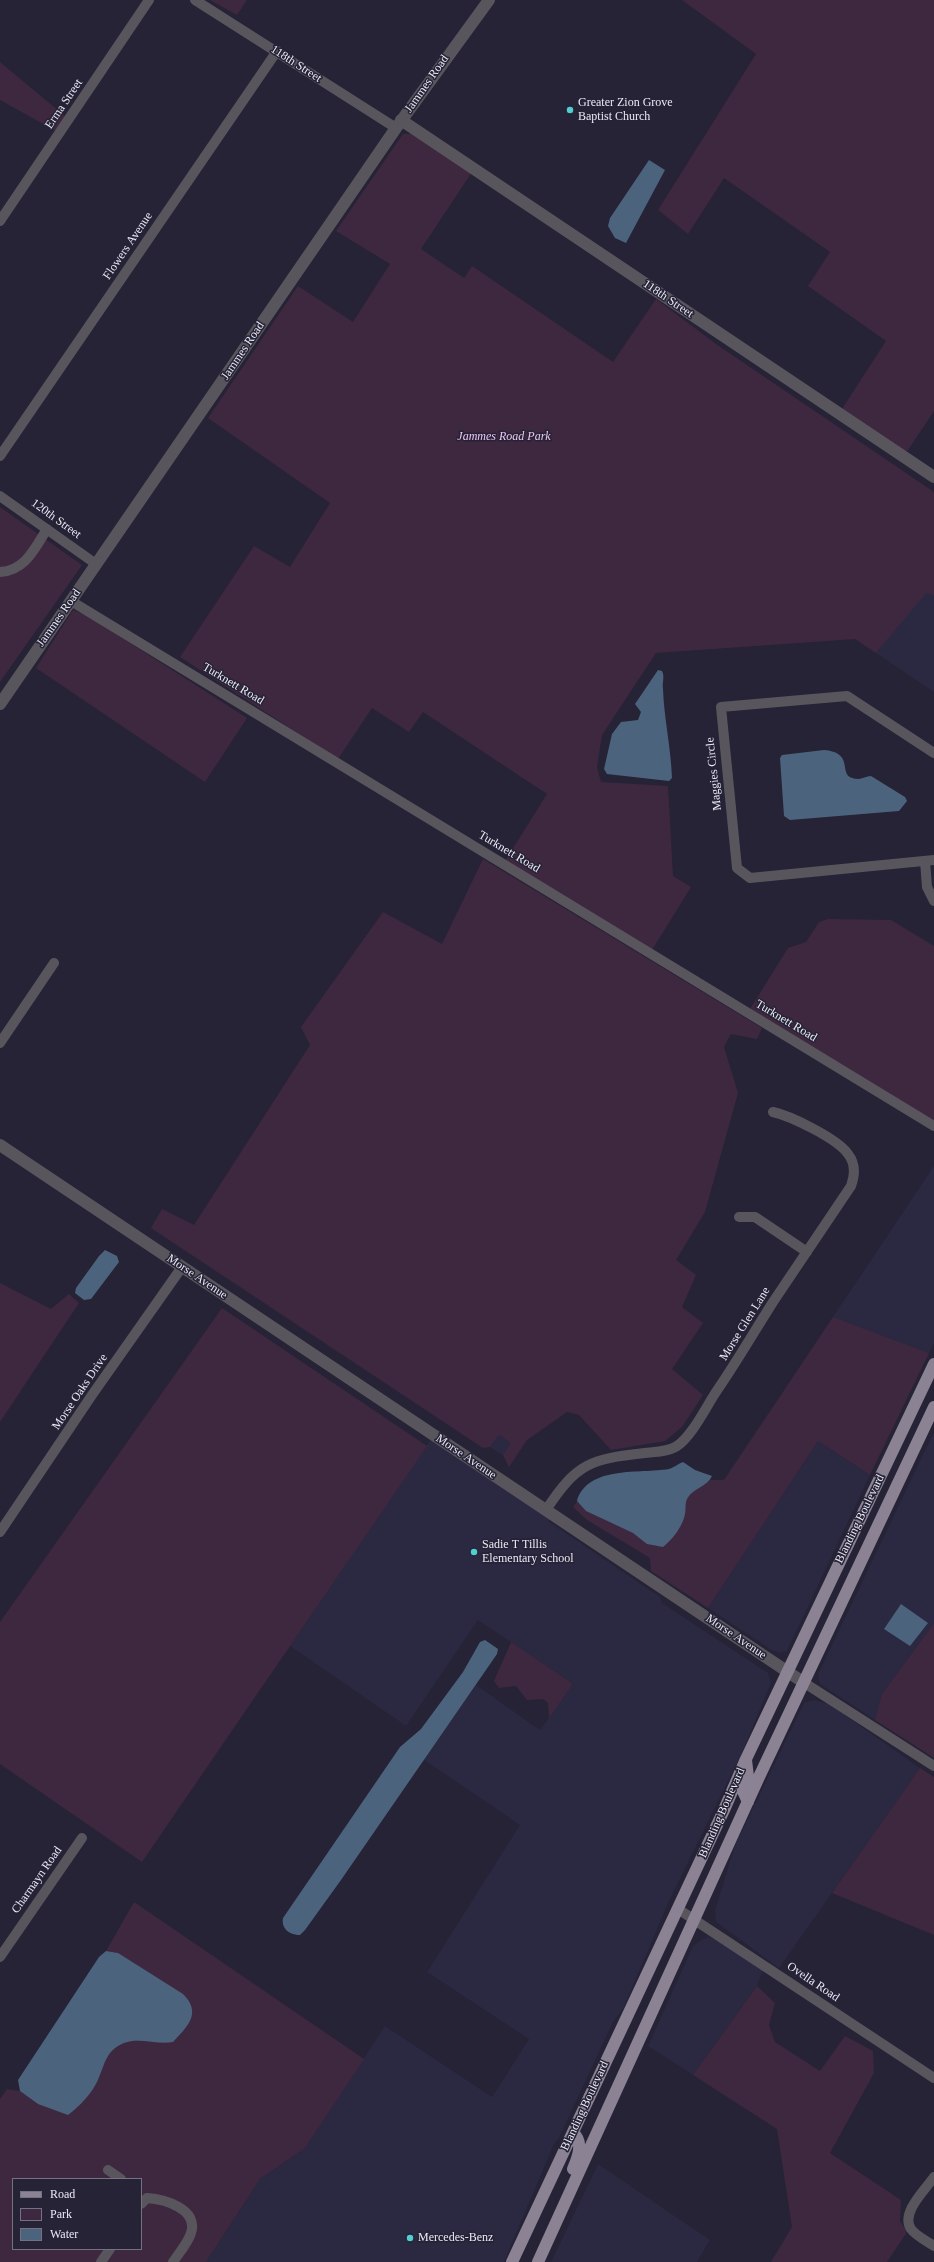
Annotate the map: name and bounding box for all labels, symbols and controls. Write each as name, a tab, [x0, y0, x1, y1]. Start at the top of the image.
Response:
street label: 118th Street	[268, 42, 324, 86]
street label: Jammes Road	[402, 52, 452, 116]
street label: Erma Street	[42, 76, 86, 132]
place label: Greater Zion Grove Baptist Church	[578, 96, 673, 124]
marker: Greater Zion Grove Baptist Church	[565, 105, 575, 115]
street label: Flowers Avenue	[100, 210, 156, 282]
street label: 118th Street	[640, 277, 696, 321]
street label: Jammes Road	[218, 319, 268, 383]
park label: Jammes Road Park	[457, 430, 551, 444]
street label: 120th Street	[28, 496, 84, 542]
street label: Jammes Road	[34, 586, 84, 650]
street label: Turknett Road	[200, 660, 266, 708]
street label: Maggies Circle	[703, 737, 725, 811]
street label: Turknett Road	[476, 828, 542, 876]
street label: Turknett Road	[753, 997, 819, 1045]
street label: Morse Avenue	[164, 1251, 230, 1303]
street label: Morse Glen Lane	[717, 1285, 773, 1363]
street label: Morse Oaks Drive	[49, 1351, 111, 1433]
street label: Morse Avenue	[433, 1431, 499, 1483]
street label: Blanding Boulevard	[832, 1472, 888, 1566]
place label: Sadie T Tillis Elementary School	[482, 1538, 574, 1566]
marker: Sadie T Tillis Elementary School	[469, 1547, 479, 1557]
street label: Morse Avenue	[703, 1611, 769, 1663]
street label: Blanding Boulevard	[696, 1766, 748, 1860]
street label: Charmayn Road	[9, 1844, 65, 1916]
street label: Ovella Road	[784, 1959, 842, 2005]
street label: Blanding Boulevard	[558, 2059, 612, 2153]
legend	[12, 2178, 142, 2250]
text: Road	[50, 2187, 75, 2201]
text: Park	[50, 2207, 72, 2221]
text: Water	[50, 2227, 78, 2241]
place label: Mercedes-Benz	[418, 2231, 493, 2245]
marker: Mercedes-Benz	[405, 2233, 415, 2243]

